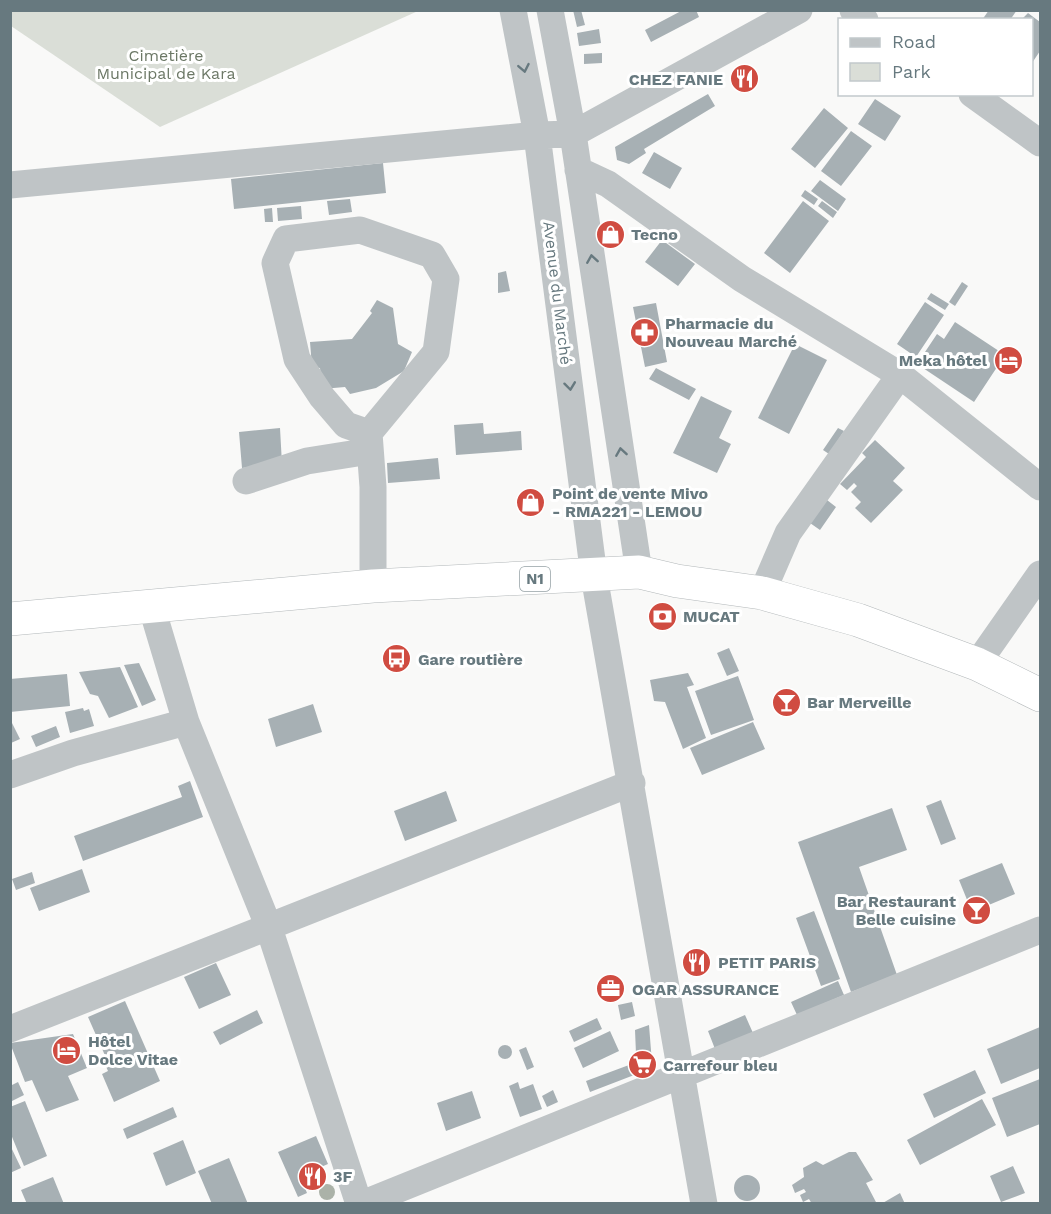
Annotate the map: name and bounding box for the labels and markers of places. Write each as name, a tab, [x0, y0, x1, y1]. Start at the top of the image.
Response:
restaurant icon: CHEZ FANIE	[728, 63, 760, 95]
place label: CHEZ FANIE	[629, 70, 723, 89]
shop icon: Tecno	[594, 218, 626, 250]
place label: Tecno	[631, 225, 678, 244]
place label: Pharmacie du Nouveau Marché	[665, 314, 797, 351]
pharmacy icon: Pharmacie du Nouveau Marché	[628, 316, 660, 348]
hotel icon: Meka hôtel	[992, 344, 1024, 376]
place label: Meka hôtel	[899, 351, 988, 370]
place label: Point de vente Mivo - RMA221 - LEMOU	[552, 484, 708, 521]
shop icon: Point de vente Mivo - RMA221 - LEMOU	[515, 486, 547, 518]
bank icon: MUCAT	[646, 600, 678, 632]
place label: MUCAT	[683, 607, 740, 626]
bus stop icon: Gare routière	[381, 643, 413, 675]
place label: Gare routière	[418, 650, 523, 669]
bar icon: Bar Merveille	[770, 686, 802, 718]
place label: Bar Merveille	[807, 693, 912, 712]
place label: Bar Restaurant Belle cuisine	[837, 892, 956, 929]
bar icon: Bar Restaurant Belle cuisine	[961, 894, 993, 926]
restaurant icon: PETIT PARIS	[681, 946, 713, 978]
place label: PETIT PARIS	[718, 953, 816, 972]
office icon: OGAR ASSURANCE	[595, 973, 627, 1005]
place label: OGAR ASSURANCE	[632, 980, 779, 999]
place label: Hôtel Dolce Vitae	[88, 1032, 178, 1069]
hotel icon: Hôtel Dolce Vitae	[51, 1034, 83, 1066]
supermarket icon: Carrefour bleu	[626, 1049, 658, 1081]
place label: Carrefour bleu	[663, 1056, 778, 1075]
restaurant icon: 3F	[296, 1160, 328, 1192]
place label: 3F	[333, 1167, 352, 1186]

